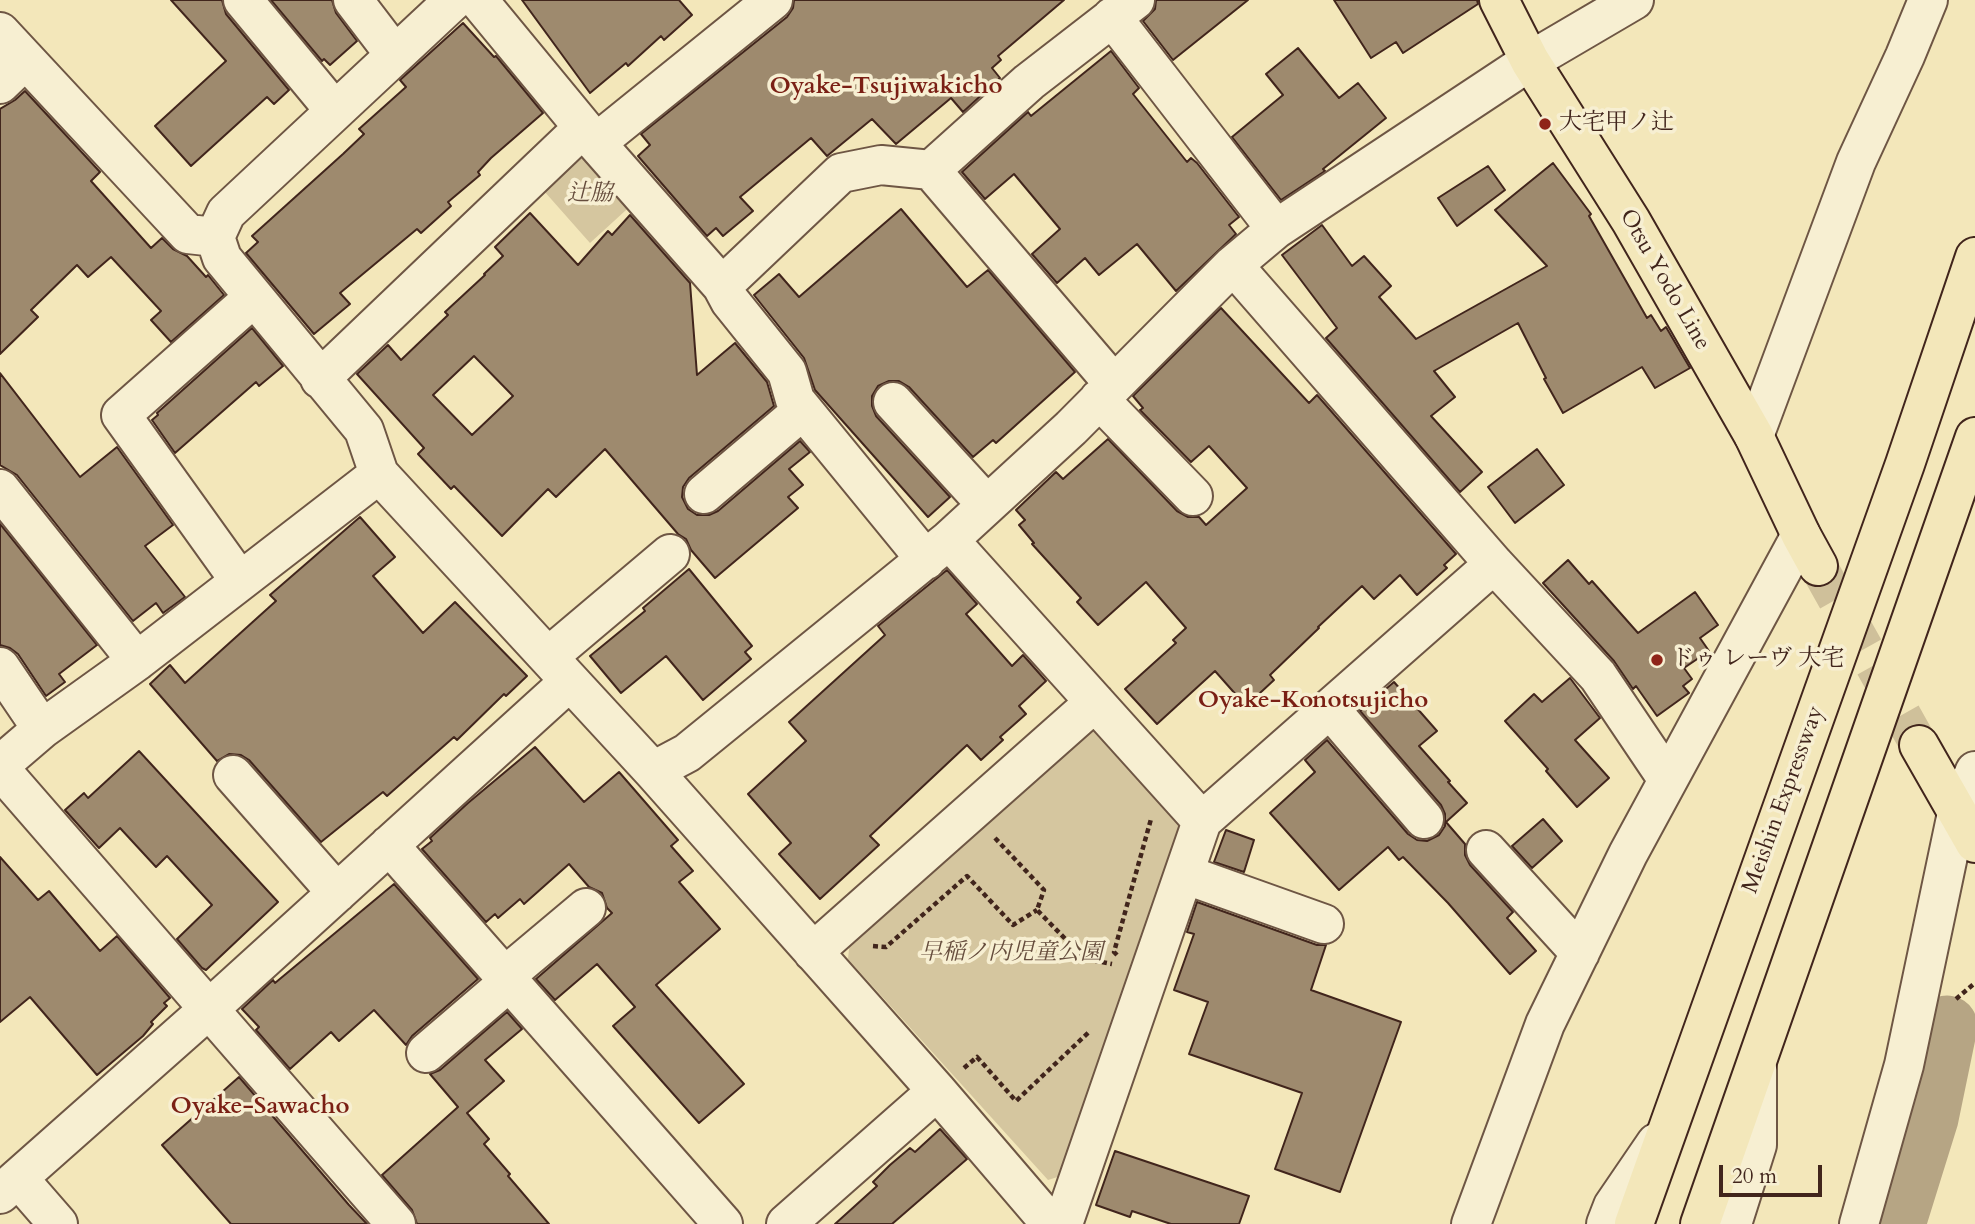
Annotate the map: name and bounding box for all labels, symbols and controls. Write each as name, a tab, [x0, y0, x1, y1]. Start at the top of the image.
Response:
district label: Oyake-Tsujiwakicho	[769, 73, 1003, 101]
place label: 大宅甲ノ辻	[1559, 110, 1674, 138]
marker: 大宅甲ノ辻	[1537, 116, 1553, 132]
park label: 辻脇	[567, 181, 613, 209]
street label: Otsu Yodo Line	[1613, 205, 1715, 355]
place label: ドゥ レーヴ 大宅	[1671, 646, 1844, 674]
marker: ドゥ レーヴ 大宅	[1649, 652, 1665, 668]
district label: Oyake-Konotsujicho	[1198, 687, 1428, 715]
street label: Meishin Expressway	[1737, 703, 1831, 897]
park label: 早稲ノ内児童公園	[919, 940, 1103, 968]
district label: Oyake-Sawacho	[170, 1093, 350, 1121]
scale bar	[1723, 1150, 1826, 1194]
text: 20 m	[1732, 1162, 1777, 1191]

